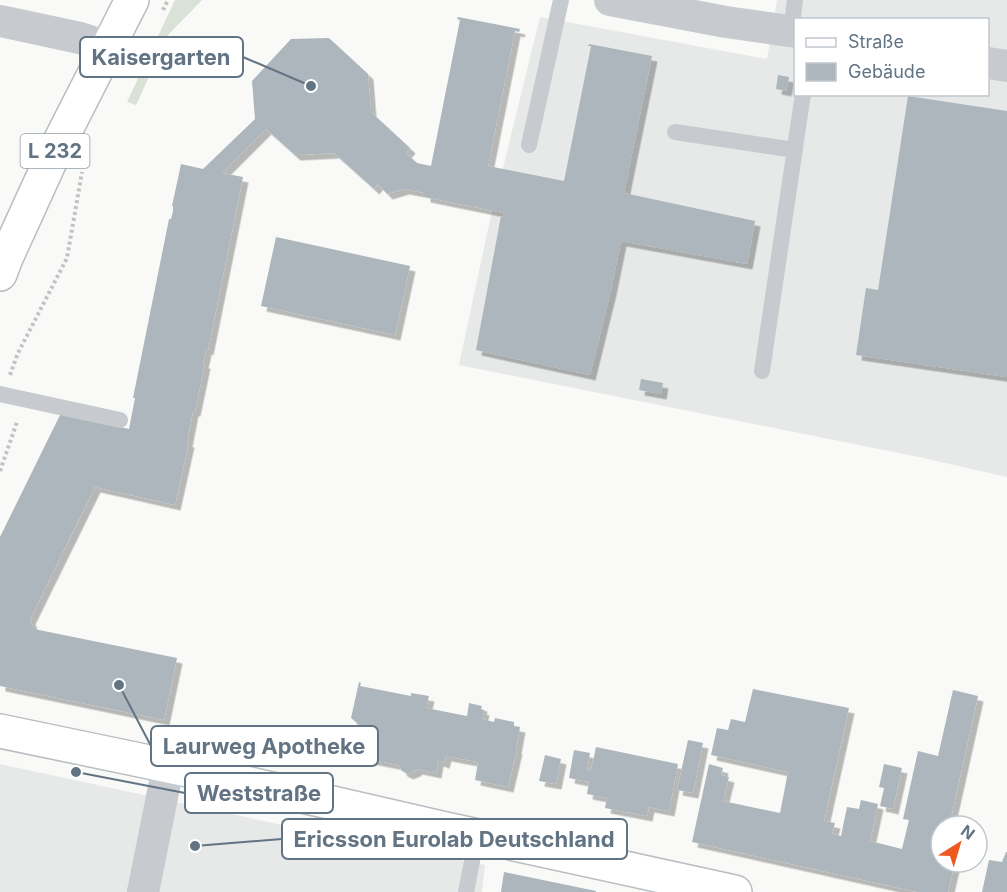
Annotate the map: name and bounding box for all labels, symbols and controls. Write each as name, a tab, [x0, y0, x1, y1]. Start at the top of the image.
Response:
legend	[794, 18, 989, 96]
text: Straße	[848, 31, 904, 52]
callout: Kaisergarten	[80, 37, 243, 77]
text: Kaisergarten	[91, 44, 231, 70]
text: Gebäude	[848, 61, 925, 82]
road number: L 232	[20, 134, 90, 168]
callout: Laurweg Apotheke	[151, 726, 378, 766]
text: Laurweg Apotheke	[163, 733, 365, 759]
callout: Weststraße	[185, 773, 333, 813]
text: Weststraße	[197, 780, 321, 806]
north arrow	[929, 814, 989, 874]
callout: Ericsson Eurolab Deutschland	[282, 819, 627, 859]
text: N	[957, 820, 979, 844]
text: Ericsson Eurolab Deutschland	[293, 826, 615, 852]

